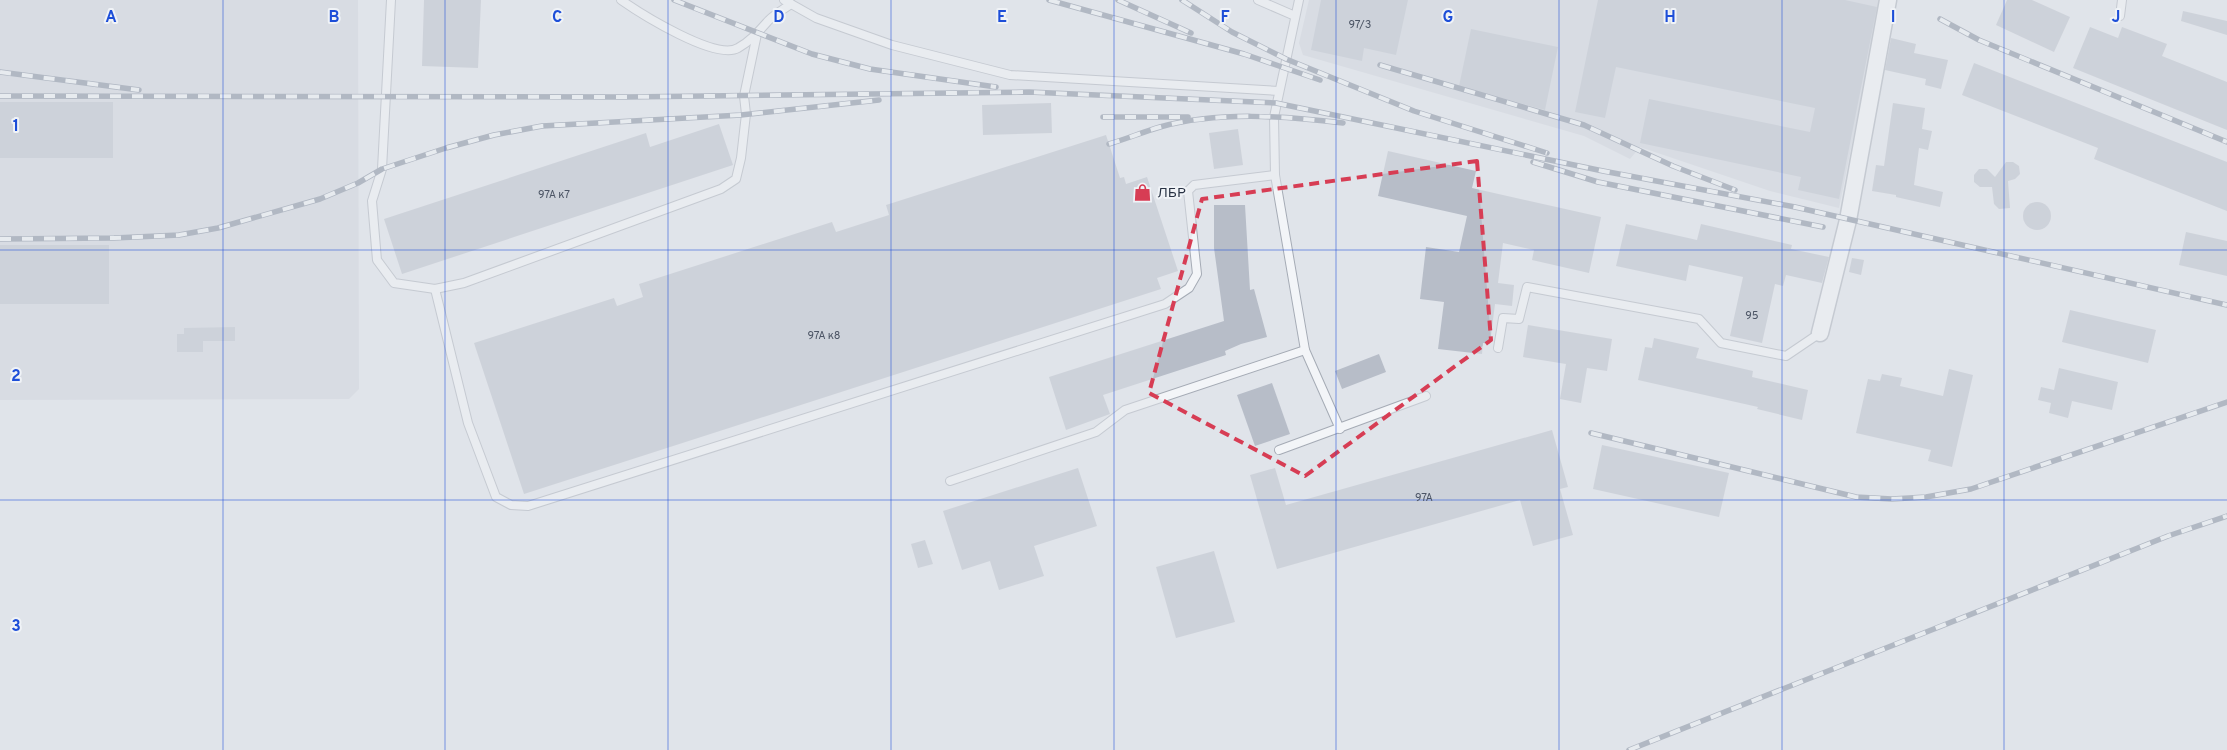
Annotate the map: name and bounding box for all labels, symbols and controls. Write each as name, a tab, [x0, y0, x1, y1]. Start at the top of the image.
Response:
text: A	[105, 8, 117, 28]
text: B	[328, 8, 340, 28]
text: C	[552, 8, 562, 28]
text: D	[773, 8, 785, 28]
text: E	[997, 8, 1007, 28]
text: F	[1220, 8, 1230, 28]
text: G	[1443, 8, 1453, 28]
text: H	[1664, 8, 1676, 28]
text: I	[1891, 8, 1895, 28]
text: J	[2112, 8, 2120, 28]
house number: 97/3	[1349, 18, 1371, 32]
text: 1	[13, 117, 19, 137]
shop icon: ЛБР	[1133, 182, 1153, 202]
place label: ЛБР	[1157, 185, 1186, 202]
house number: 97А к7	[538, 188, 570, 202]
house number: 95	[1745, 309, 1759, 323]
house number: 97А к8	[807, 329, 841, 343]
text: 2	[11, 367, 21, 387]
house number: 97А	[1415, 491, 1433, 505]
text: 3	[11, 617, 21, 637]

